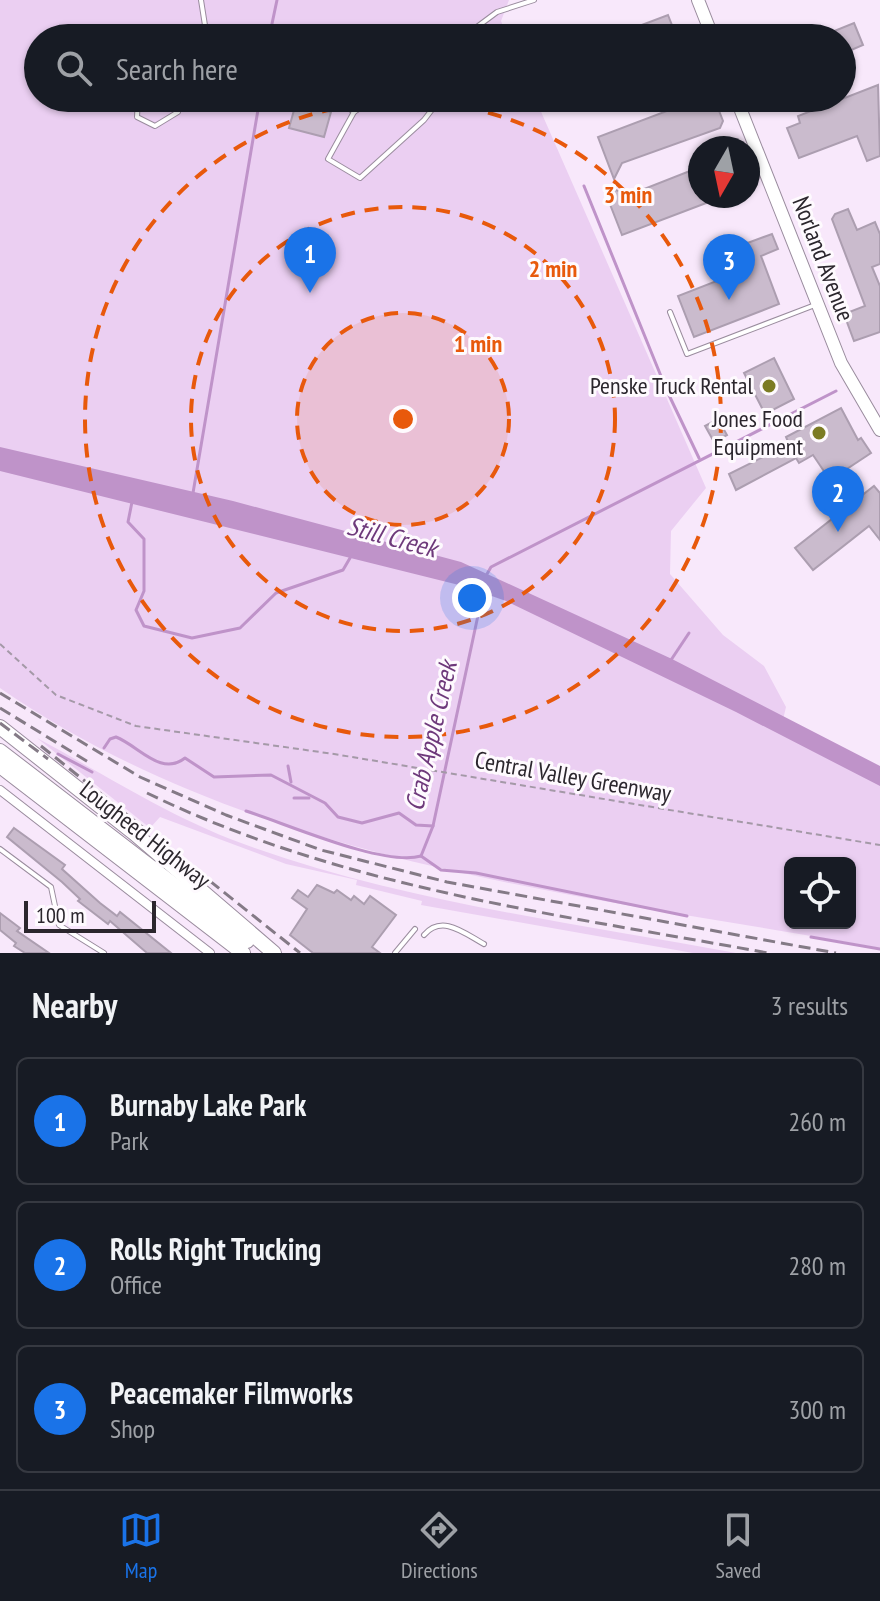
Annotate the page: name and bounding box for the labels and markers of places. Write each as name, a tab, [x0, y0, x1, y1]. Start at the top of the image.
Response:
pin: 1	[284, 227, 336, 293]
pin: 3	[703, 234, 755, 300]
place label: Penske Truck Rental	[590, 370, 753, 401]
marker: Penske Truck Rental	[760, 377, 778, 395]
place label: Jones Food Equipment	[711, 403, 803, 462]
centre of rings	[389, 405, 417, 433]
marker: Jones Food Equipment	[810, 424, 828, 442]
pin: 2	[812, 466, 864, 532]

